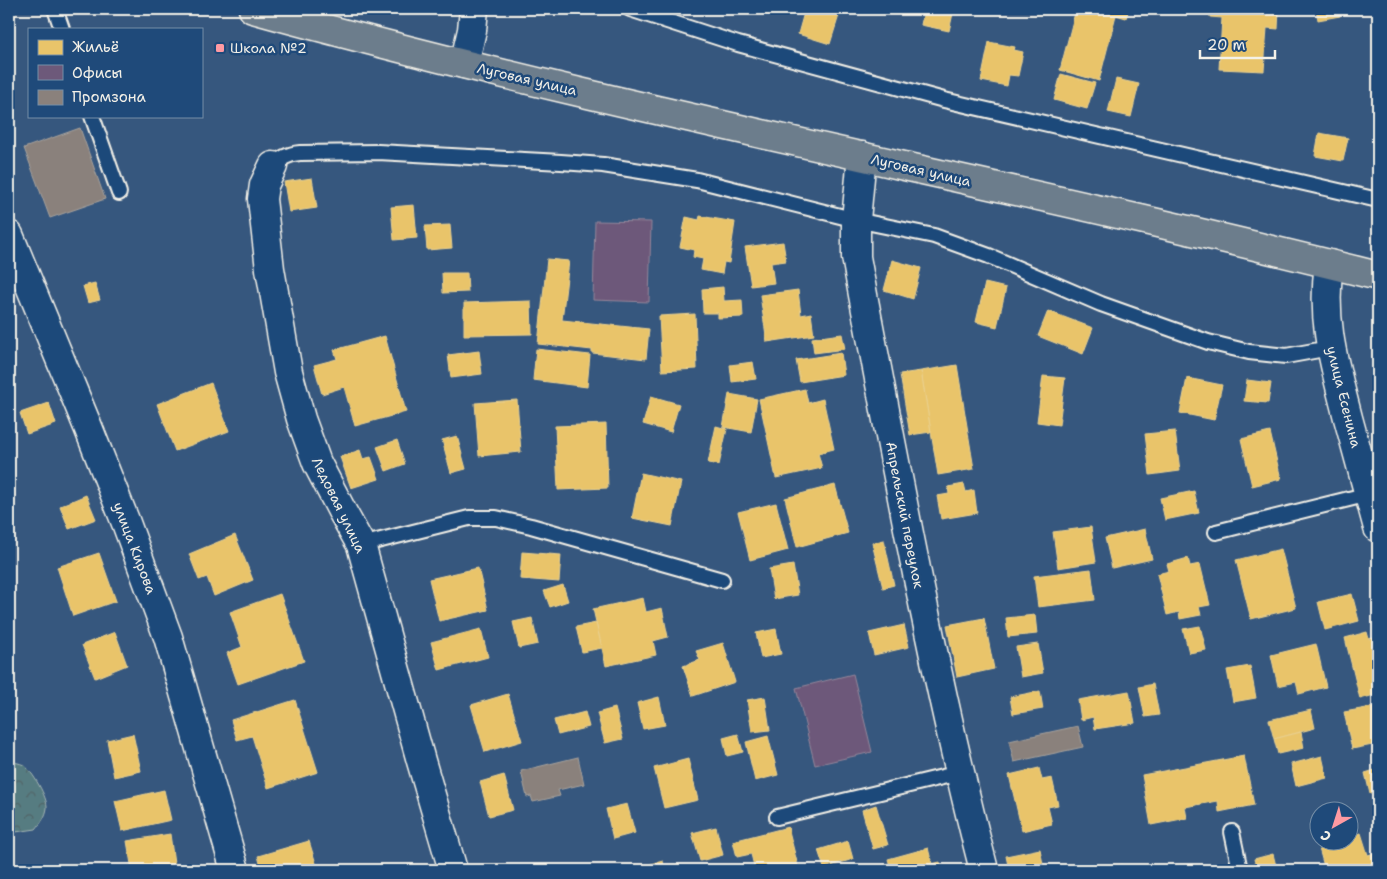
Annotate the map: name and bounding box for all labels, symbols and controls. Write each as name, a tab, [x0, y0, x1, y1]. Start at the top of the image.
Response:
legend	[28, 28, 202, 118]
scale bar	[1200, 28, 1274, 60]
text: 20 m	[1207, 35, 1246, 55]
text: Жильё	[72, 37, 119, 57]
place label: Школа №2	[230, 39, 307, 57]
marker: Школа №2	[214, 42, 226, 54]
street label: Луговая улица	[475, 59, 579, 99]
text: Офисы	[72, 63, 122, 83]
text: Промзона	[72, 87, 147, 107]
street label: Луговая улица	[869, 150, 973, 190]
street label: улица Есенина	[1323, 344, 1365, 450]
street label: Апрельский переулок	[882, 440, 928, 590]
street label: Ледовая улица	[308, 454, 370, 556]
street label: улица Кирова	[109, 499, 161, 597]
north arrow	[1310, 802, 1360, 852]
text: С	[1317, 826, 1335, 846]

